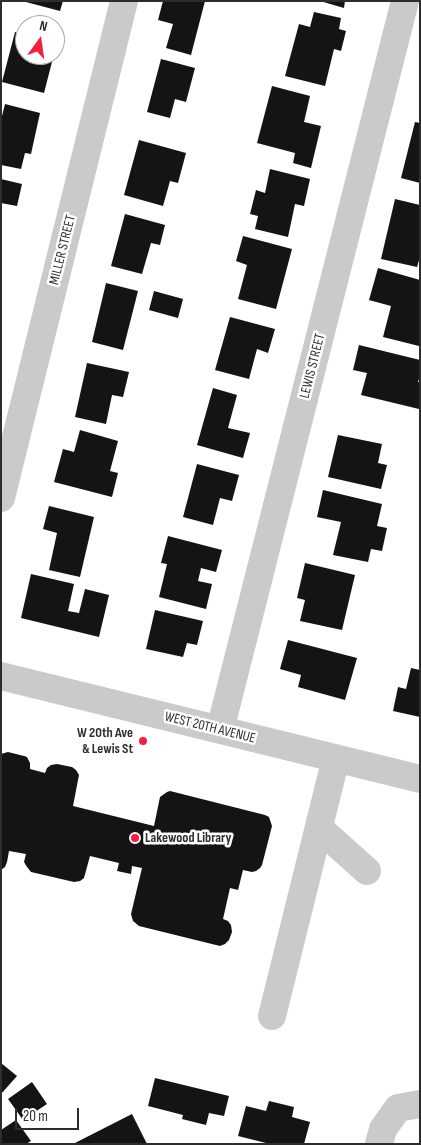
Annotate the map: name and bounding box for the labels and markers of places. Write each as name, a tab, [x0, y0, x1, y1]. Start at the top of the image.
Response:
place label: W 20th Ave & Lewis St	[77, 725, 133, 758]
marker: W 20th Ave & Lewis St	[137, 735, 149, 747]
place label: Lakewood Library	[145, 830, 231, 846]
marker: Lakewood Library	[129, 832, 141, 844]

